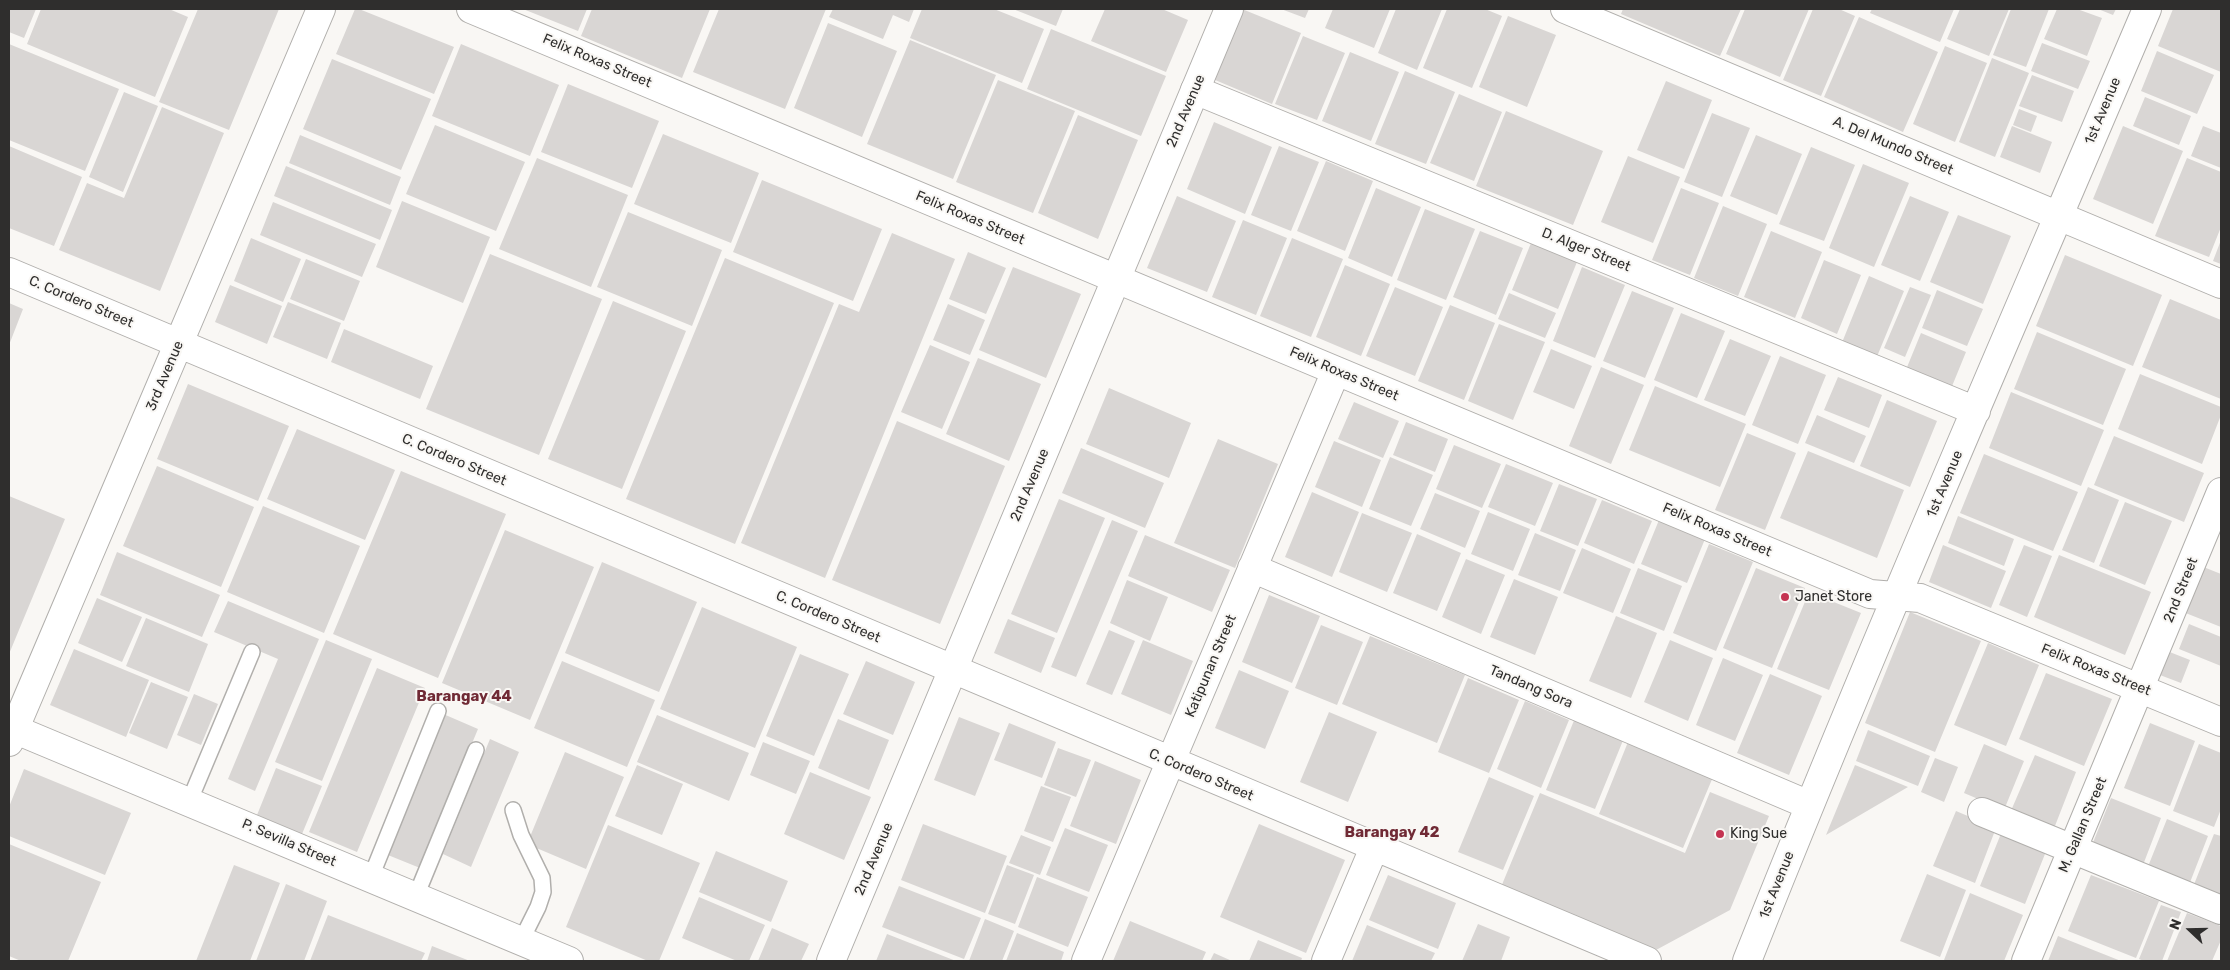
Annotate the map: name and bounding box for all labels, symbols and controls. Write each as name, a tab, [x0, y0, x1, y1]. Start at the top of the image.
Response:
street label: Felix Roxas Street	[540, 30, 654, 92]
street label: 2nd Avenue	[1163, 72, 1209, 150]
street label: 1st Avenue	[2081, 75, 2125, 147]
street label: A. Del Mundo Street	[1830, 113, 1956, 179]
street label: Felix Roxas Street	[913, 187, 1027, 249]
street label: D. Alger Street	[1539, 224, 1633, 276]
street label: C. Cordero Street	[26, 272, 136, 332]
street label: 3rd Avenue	[143, 338, 187, 414]
street label: Felix Roxas Street	[1287, 343, 1401, 405]
street label: C. Cordero Street	[399, 430, 509, 490]
street label: 2nd Avenue	[1007, 446, 1053, 524]
street label: 1st Avenue	[1923, 448, 1967, 520]
street label: Felix Roxas Street	[1660, 499, 1774, 561]
street label: 2nd Street	[2160, 555, 2202, 625]
street label: C. Cordero Street	[773, 587, 883, 647]
place label: Janet Store	[1795, 589, 1872, 605]
marker: Janet Store	[1779, 591, 1791, 603]
street label: Katipunan Street	[1182, 612, 1240, 720]
street label: Felix Roxas Street	[2039, 640, 2153, 700]
street label: Tandang Sora	[1487, 662, 1575, 712]
district label: Barangay 44	[416, 688, 512, 706]
street label: C. Cordero Street	[1146, 745, 1256, 805]
street label: M. Gallan Street	[2055, 775, 2111, 875]
street label: P. Sevilla Street	[239, 816, 339, 870]
street label: 2nd Avenue	[851, 820, 897, 898]
district label: Barangay 42	[1345, 824, 1439, 842]
place label: King Sue	[1730, 826, 1787, 842]
marker: King Sue	[1714, 828, 1726, 840]
street label: 1st Avenue	[1756, 849, 1798, 921]
north arrow	[2165, 905, 2215, 955]
text: N	[2166, 917, 2185, 932]

